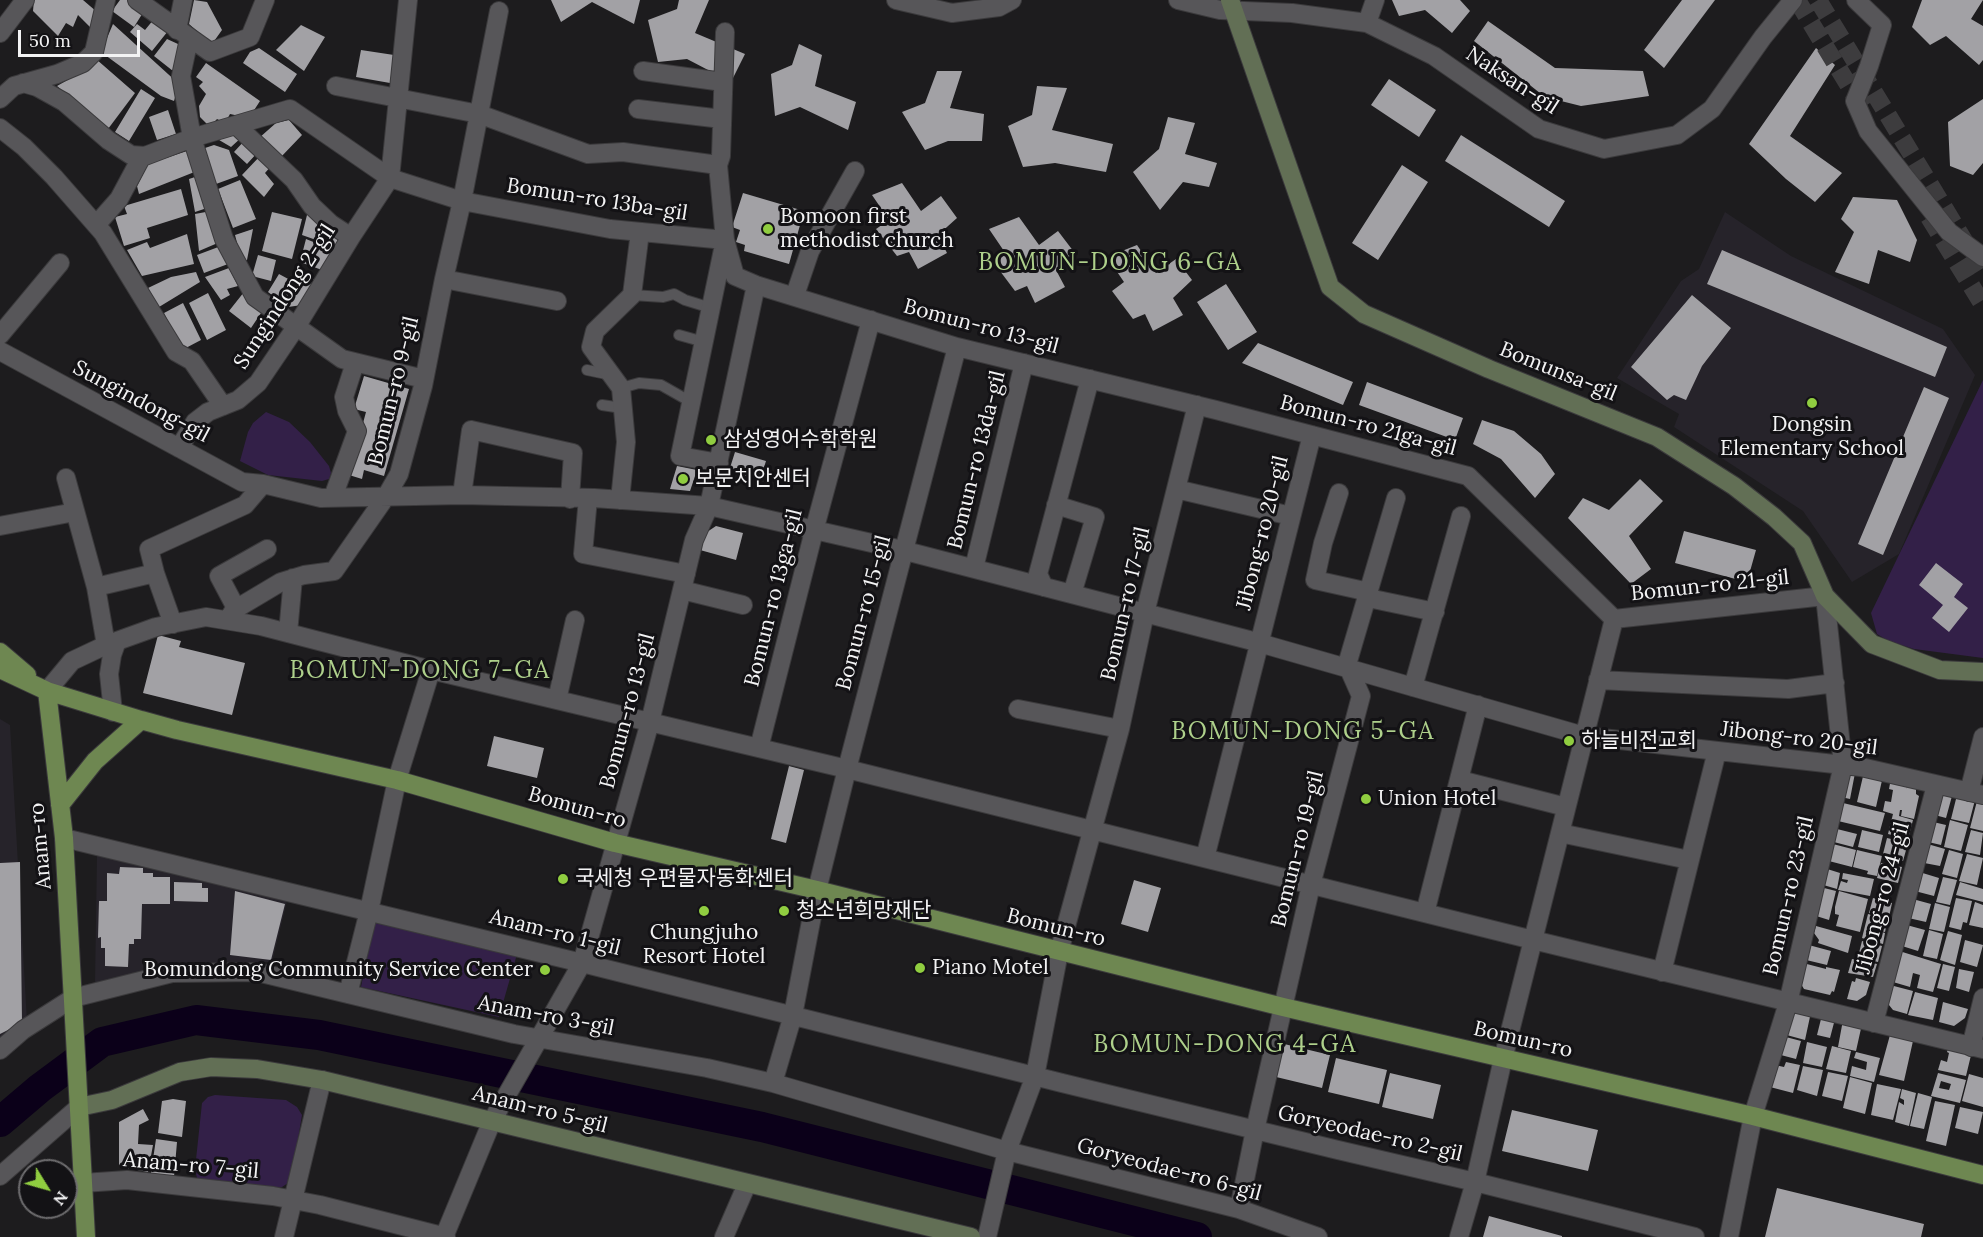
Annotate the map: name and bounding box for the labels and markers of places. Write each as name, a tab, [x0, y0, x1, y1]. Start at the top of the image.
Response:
place label: Bomoon first methodist church	[780, 204, 954, 254]
marker: Bomoon first methodist church	[761, 222, 775, 236]
marker: Dongsin Elementary School	[1805, 396, 1819, 410]
place label: Dongsin Elementary School	[1720, 412, 1904, 462]
place label: 삼성영어수학학원	[723, 427, 878, 453]
marker: 삼성영어수학학원	[704, 433, 718, 447]
place label: 보문치안센터	[695, 466, 811, 492]
marker: 보문치안센터	[676, 472, 690, 486]
place label: 하늘비전교회	[1581, 728, 1697, 754]
marker: 하늘비전교회	[1562, 734, 1576, 748]
place label: Union Hotel	[1378, 786, 1496, 812]
marker: Union Hotel	[1359, 792, 1373, 806]
place label: 국세청 우편물자동화센터	[575, 866, 793, 892]
marker: 국세청 우편물자동화센터	[556, 872, 570, 886]
place label: 청소년희망재단	[796, 898, 931, 924]
marker: Chungjuho Resort Hotel	[697, 904, 711, 918]
marker: 청소년희망재단	[777, 904, 791, 918]
place label: Chungjuho Resort Hotel	[643, 920, 765, 970]
place label: Piano Motel	[932, 955, 1049, 981]
place label: Bomundong Community Service Center	[144, 957, 533, 983]
marker: Piano Motel	[913, 961, 927, 975]
marker: Bomundong Community Service Center	[538, 963, 552, 977]

